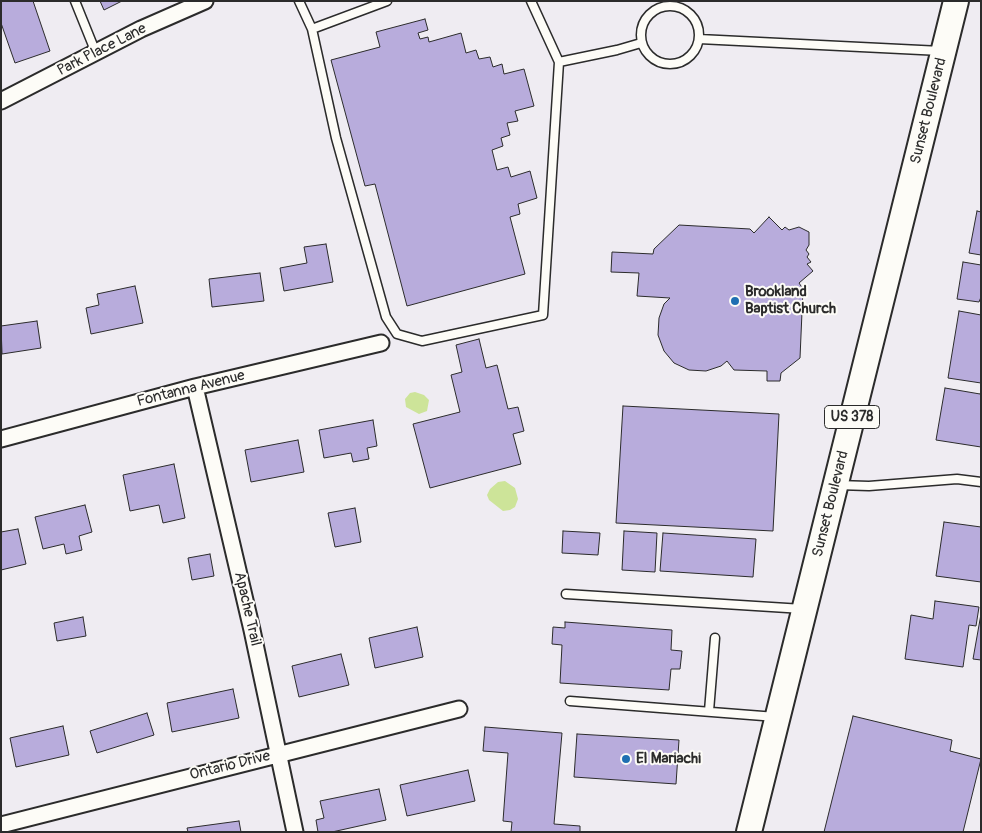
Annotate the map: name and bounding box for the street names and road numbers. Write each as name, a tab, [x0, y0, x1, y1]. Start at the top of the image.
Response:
street label: Park Place Lane	[54, 20, 150, 80]
street label: Sunset Boulevard	[907, 56, 951, 166]
street label: Fontanna Avenue	[135, 367, 247, 411]
road number: US 378	[824, 406, 880, 428]
street label: Sunset Boulevard	[809, 449, 853, 559]
street label: Apache Trail	[230, 570, 264, 648]
street label: Ontario Drive	[188, 747, 272, 785]

